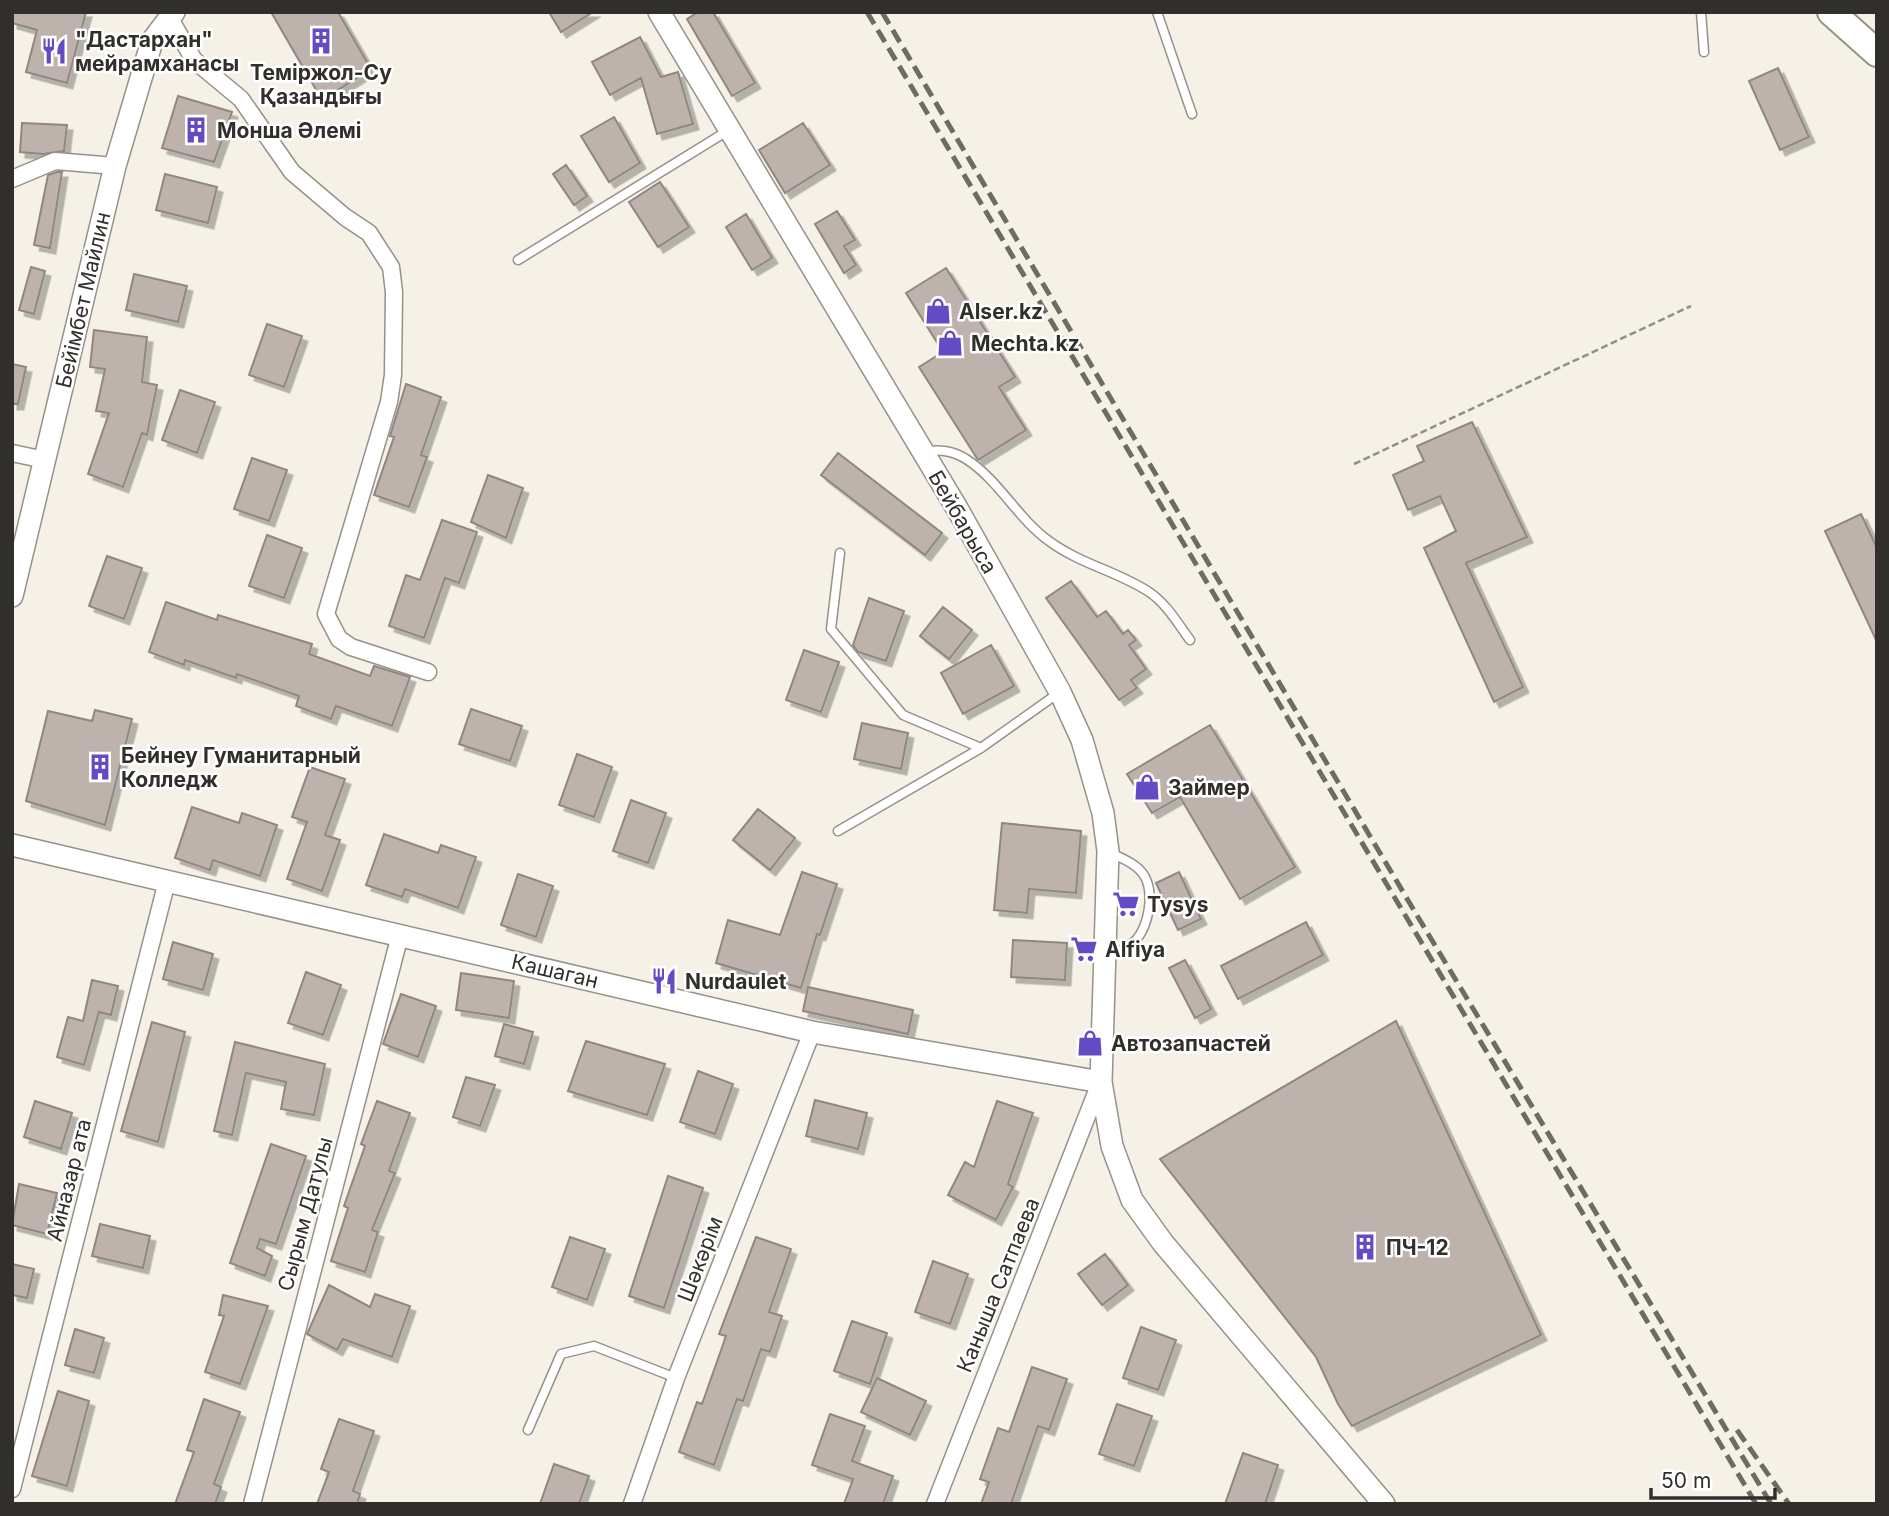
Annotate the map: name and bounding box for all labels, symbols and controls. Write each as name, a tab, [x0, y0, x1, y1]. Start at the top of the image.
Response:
building icon: Теміржол-Су Қазандығы	[306, 26, 336, 56]
place label: "Дастархан" мейрамханасы	[75, 27, 239, 76]
restaurant icon: "Дастархан" мейрамханасы	[39, 36, 69, 66]
place label: Теміржол-Су Қазандығы	[250, 60, 392, 109]
building icon: Монша Әлемі	[181, 115, 211, 145]
place label: Монша Әлемі	[217, 118, 361, 143]
street label: Бейімбет Майлин	[51, 210, 115, 390]
shop icon: Alser.kz	[923, 296, 953, 326]
place label: Alser.kz	[959, 299, 1043, 324]
shop icon: Mechta.kz	[935, 328, 965, 358]
place label: Mechta.kz	[971, 331, 1080, 356]
street label: Бейбарыса	[923, 466, 1003, 578]
place label: Бейнеу Гуманитарный Колледж	[121, 743, 361, 792]
building icon: Бейнеу Гуманитарный Колледж	[85, 752, 115, 782]
shop icon: Займер	[1132, 772, 1162, 802]
place label: Займер	[1168, 775, 1250, 800]
supermarket icon: Tysys	[1111, 889, 1141, 919]
place label: Tysys	[1147, 892, 1209, 917]
supermarket icon: Alfiya	[1069, 934, 1099, 964]
place label: Alfiya	[1105, 937, 1165, 962]
street label: Кашаган	[509, 949, 601, 993]
restaurant icon: Nurdaulet	[649, 966, 679, 996]
place label: Nurdaulet	[685, 969, 787, 994]
shop icon: Автозапчастей	[1075, 1028, 1105, 1058]
place label: Автозапчастей	[1111, 1031, 1271, 1056]
street label: Айназар ата	[42, 1116, 96, 1244]
street label: Сырым Датулы	[272, 1134, 338, 1294]
street label: Каныша Сатпаева	[952, 1194, 1044, 1376]
street label: Шәкәрім	[672, 1213, 728, 1305]
building icon: ПЧ-12	[1350, 1232, 1380, 1262]
place label: ПЧ-12	[1386, 1235, 1449, 1260]
scale bar	[1651, 1456, 1775, 1500]
text: 50 m	[1661, 1468, 1711, 1493]

